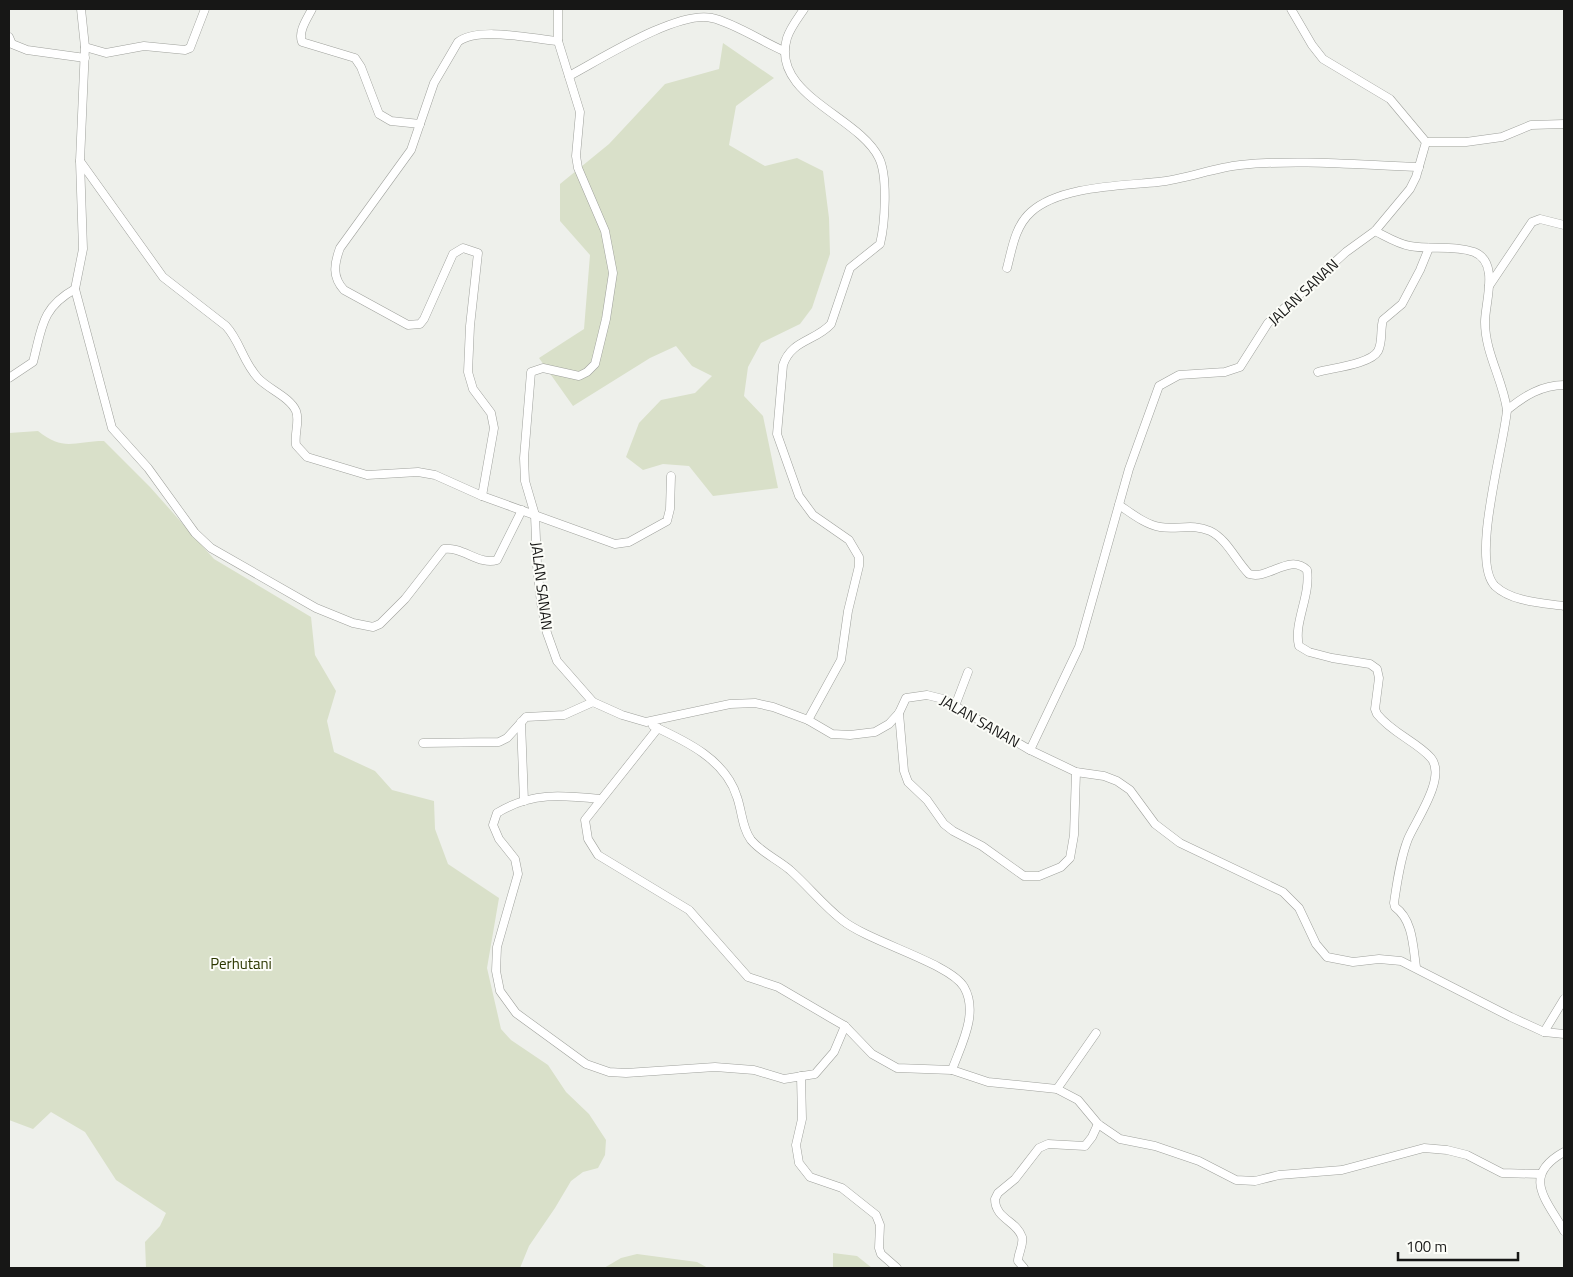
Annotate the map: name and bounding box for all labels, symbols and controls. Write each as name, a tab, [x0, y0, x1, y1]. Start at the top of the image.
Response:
street label: JALAN SANAN	[1263, 253, 1343, 331]
street label: JALAN SANAN	[525, 540, 559, 632]
street label: JALAN SANAN	[936, 689, 1024, 753]
park label: Perhutani	[210, 952, 272, 975]
scale bar	[1398, 1230, 1518, 1262]
text: 100 m	[1406, 1235, 1447, 1258]

